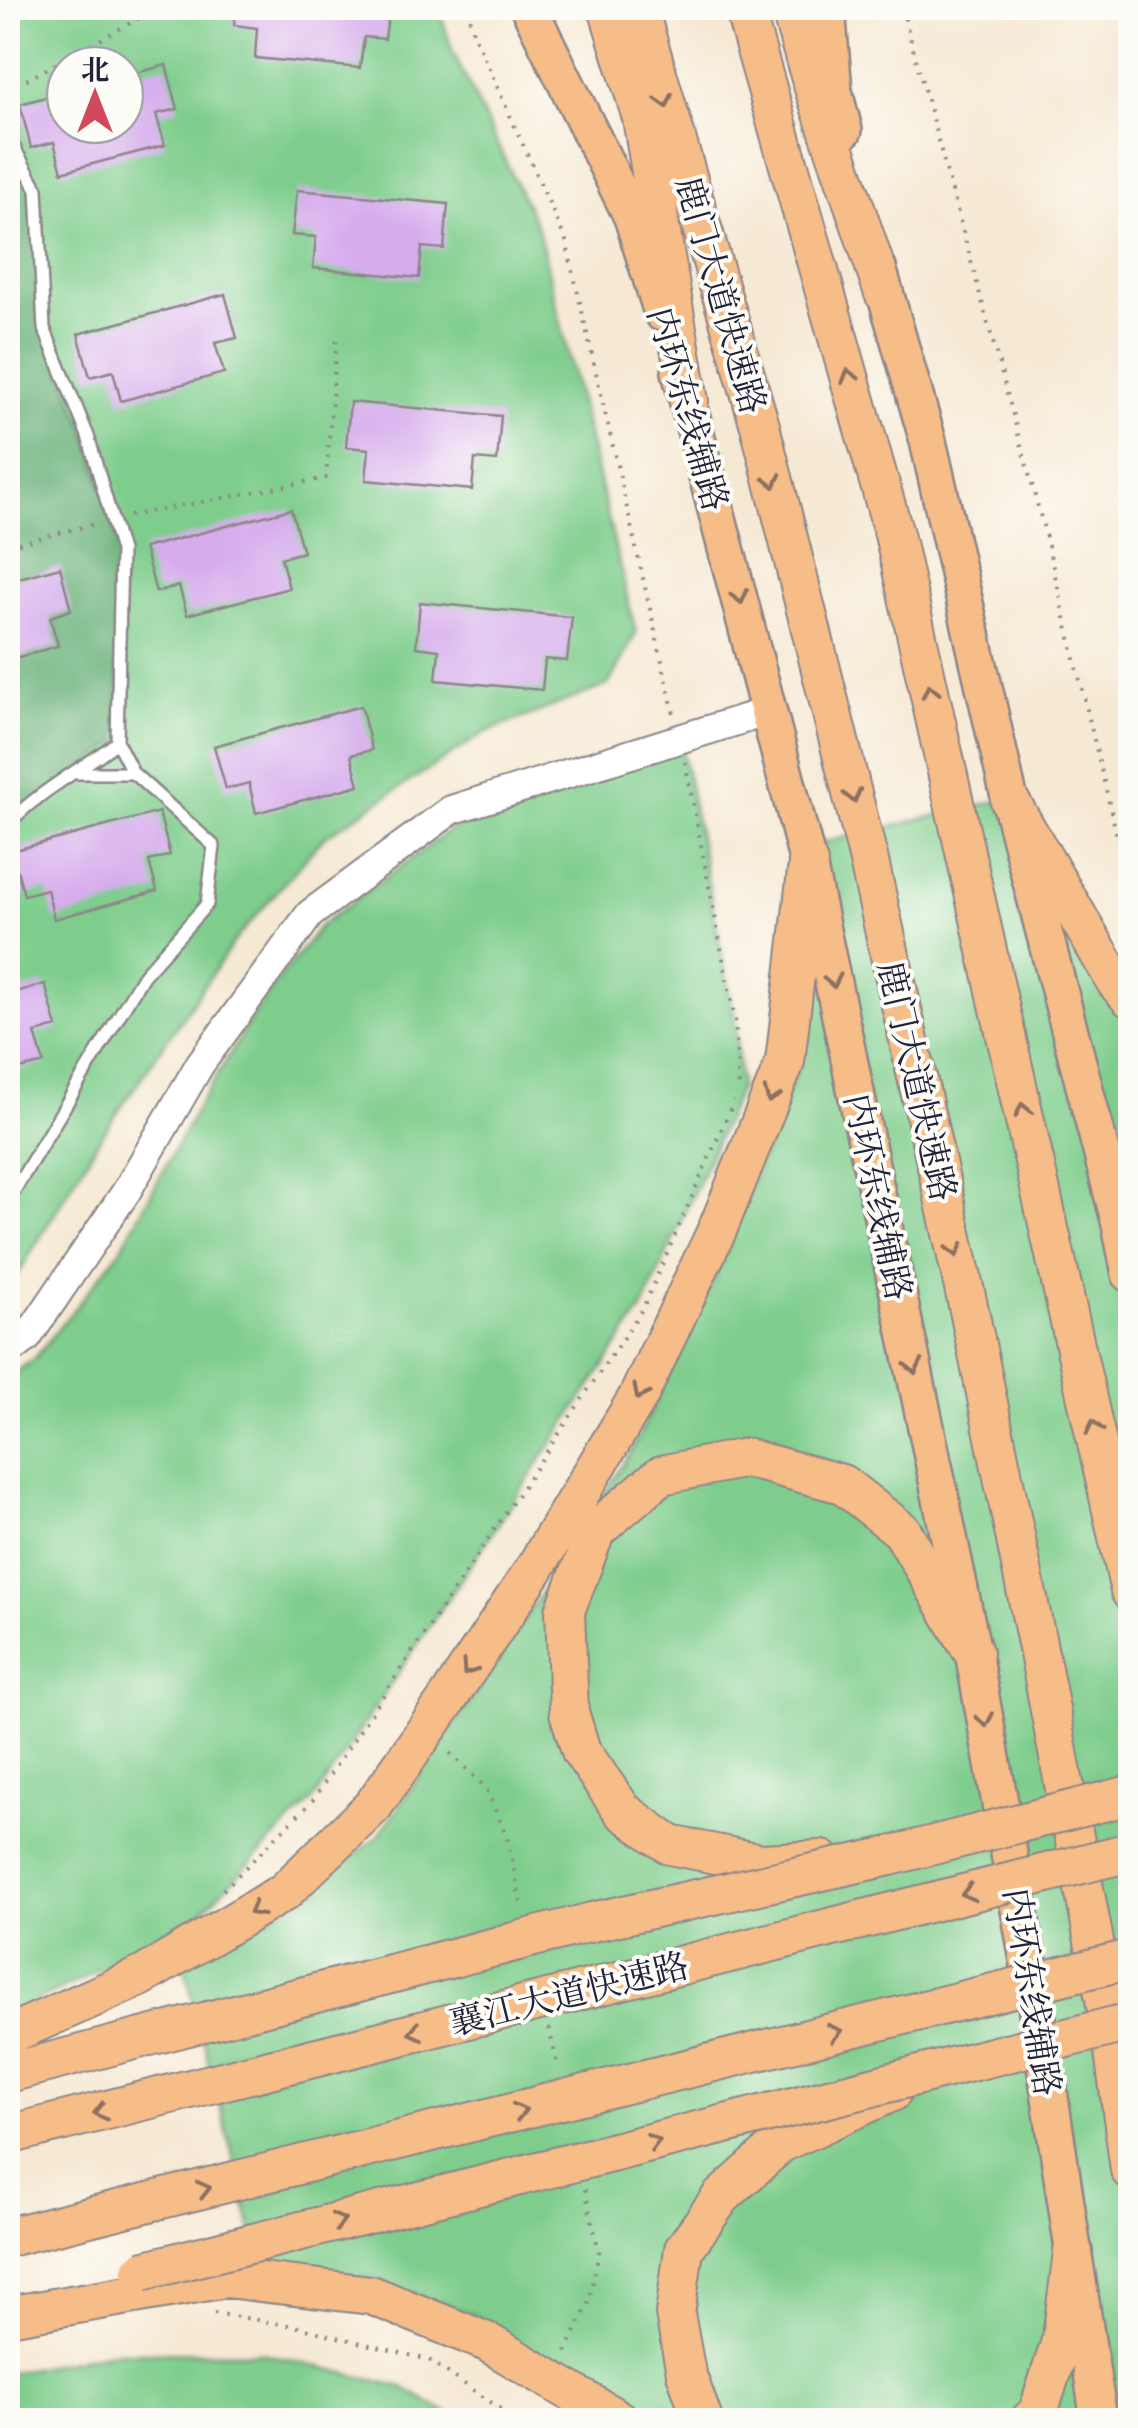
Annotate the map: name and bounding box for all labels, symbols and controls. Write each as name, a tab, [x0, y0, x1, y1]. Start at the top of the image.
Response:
north arrow	[45, 45, 145, 145]
text: 北	[81, 53, 109, 92]
one-way arrow	[653, 92, 674, 109]
street label: 鹿门大道快速路	[661, 171, 775, 420]
street label: 内环东线辅路	[633, 302, 737, 517]
one-way arrow	[840, 368, 861, 385]
one-way arrow	[762, 472, 783, 489]
one-way arrow	[728, 588, 749, 605]
one-way arrow	[920, 682, 941, 699]
one-way arrow	[841, 787, 862, 804]
street label: 鹿门大道快速路	[863, 957, 965, 1206]
one-way arrow	[821, 972, 842, 989]
one-way arrow	[763, 1086, 783, 1104]
street label: 内环东线辅路	[830, 1090, 920, 1305]
one-way arrow	[1014, 1102, 1035, 1119]
one-way arrow	[943, 1241, 964, 1258]
one-way arrow	[902, 1359, 923, 1376]
one-way arrow	[633, 1383, 652, 1401]
one-way arrow	[1085, 1419, 1106, 1436]
one-way arrow	[462, 1657, 480, 1676]
one-way arrow	[974, 1712, 995, 1729]
one-way arrow	[960, 1881, 977, 1902]
street label: 内环东线辅路	[989, 1885, 1069, 2100]
one-way arrow	[248, 1898, 266, 1917]
street label: 襄江大道快速路	[445, 1944, 694, 2050]
one-way arrow	[407, 2021, 424, 2042]
one-way arrow	[826, 2023, 843, 2044]
one-way arrow	[92, 2100, 109, 2121]
one-way arrow	[511, 2101, 528, 2122]
one-way arrow	[645, 2132, 662, 2153]
one-way arrow	[195, 2179, 212, 2200]
one-way arrow	[330, 2212, 347, 2233]

